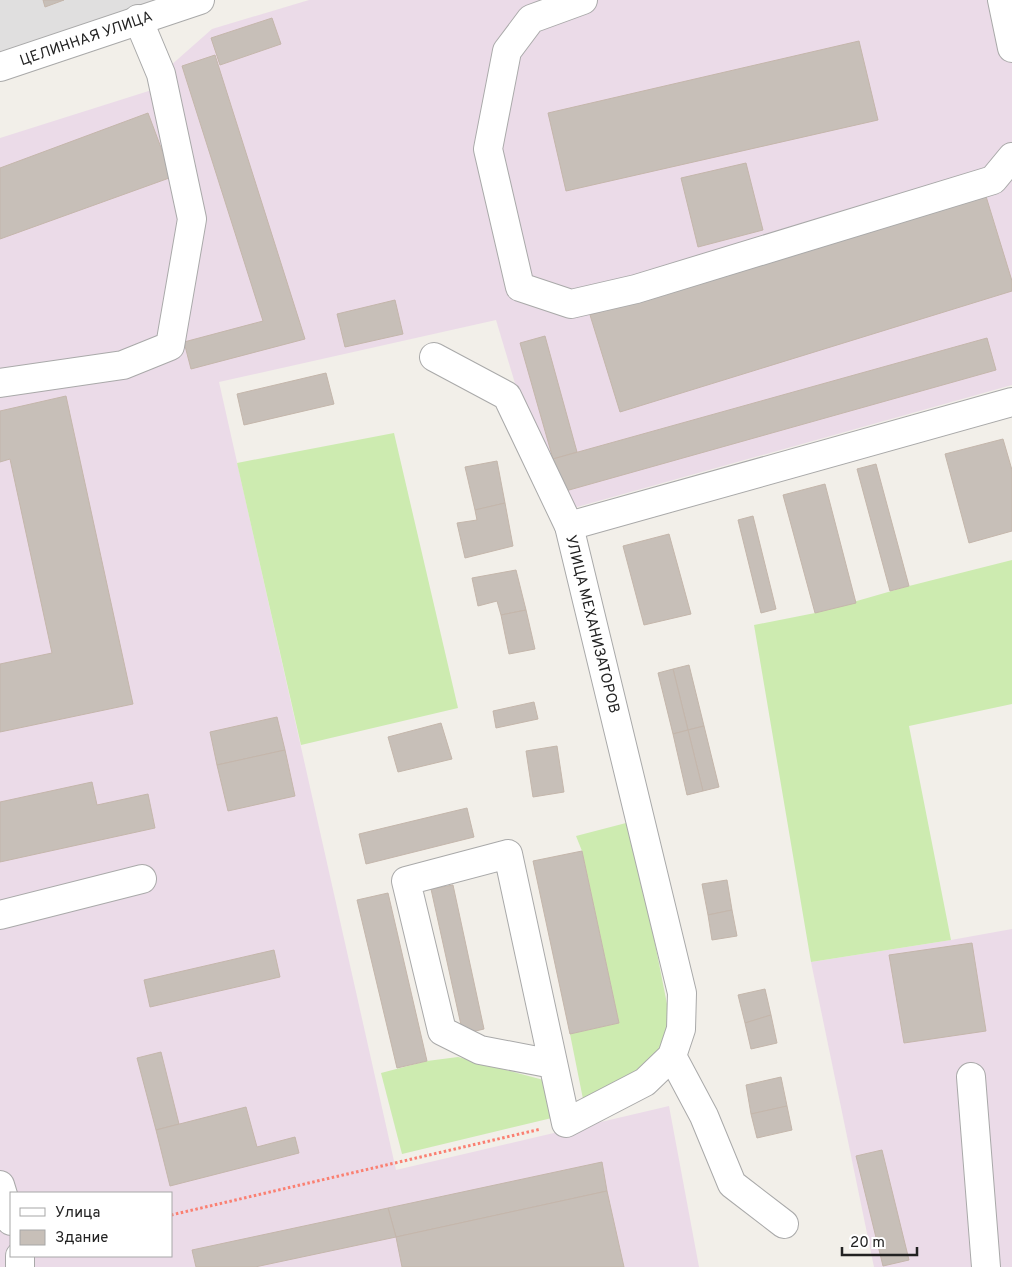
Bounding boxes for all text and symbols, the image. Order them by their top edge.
street label: ЦЕЛИННАЯ УЛИЦА [18,8,155,71]
street label: УЛИЦА МЕХАНИЗАТОРОВ [560,533,623,715]
legend [10,1192,172,1257]
text: Улица [55,1204,100,1223]
scale bar [842,1224,917,1256]
text: Здание [55,1229,108,1248]
text: 20 m [850,1234,885,1253]

